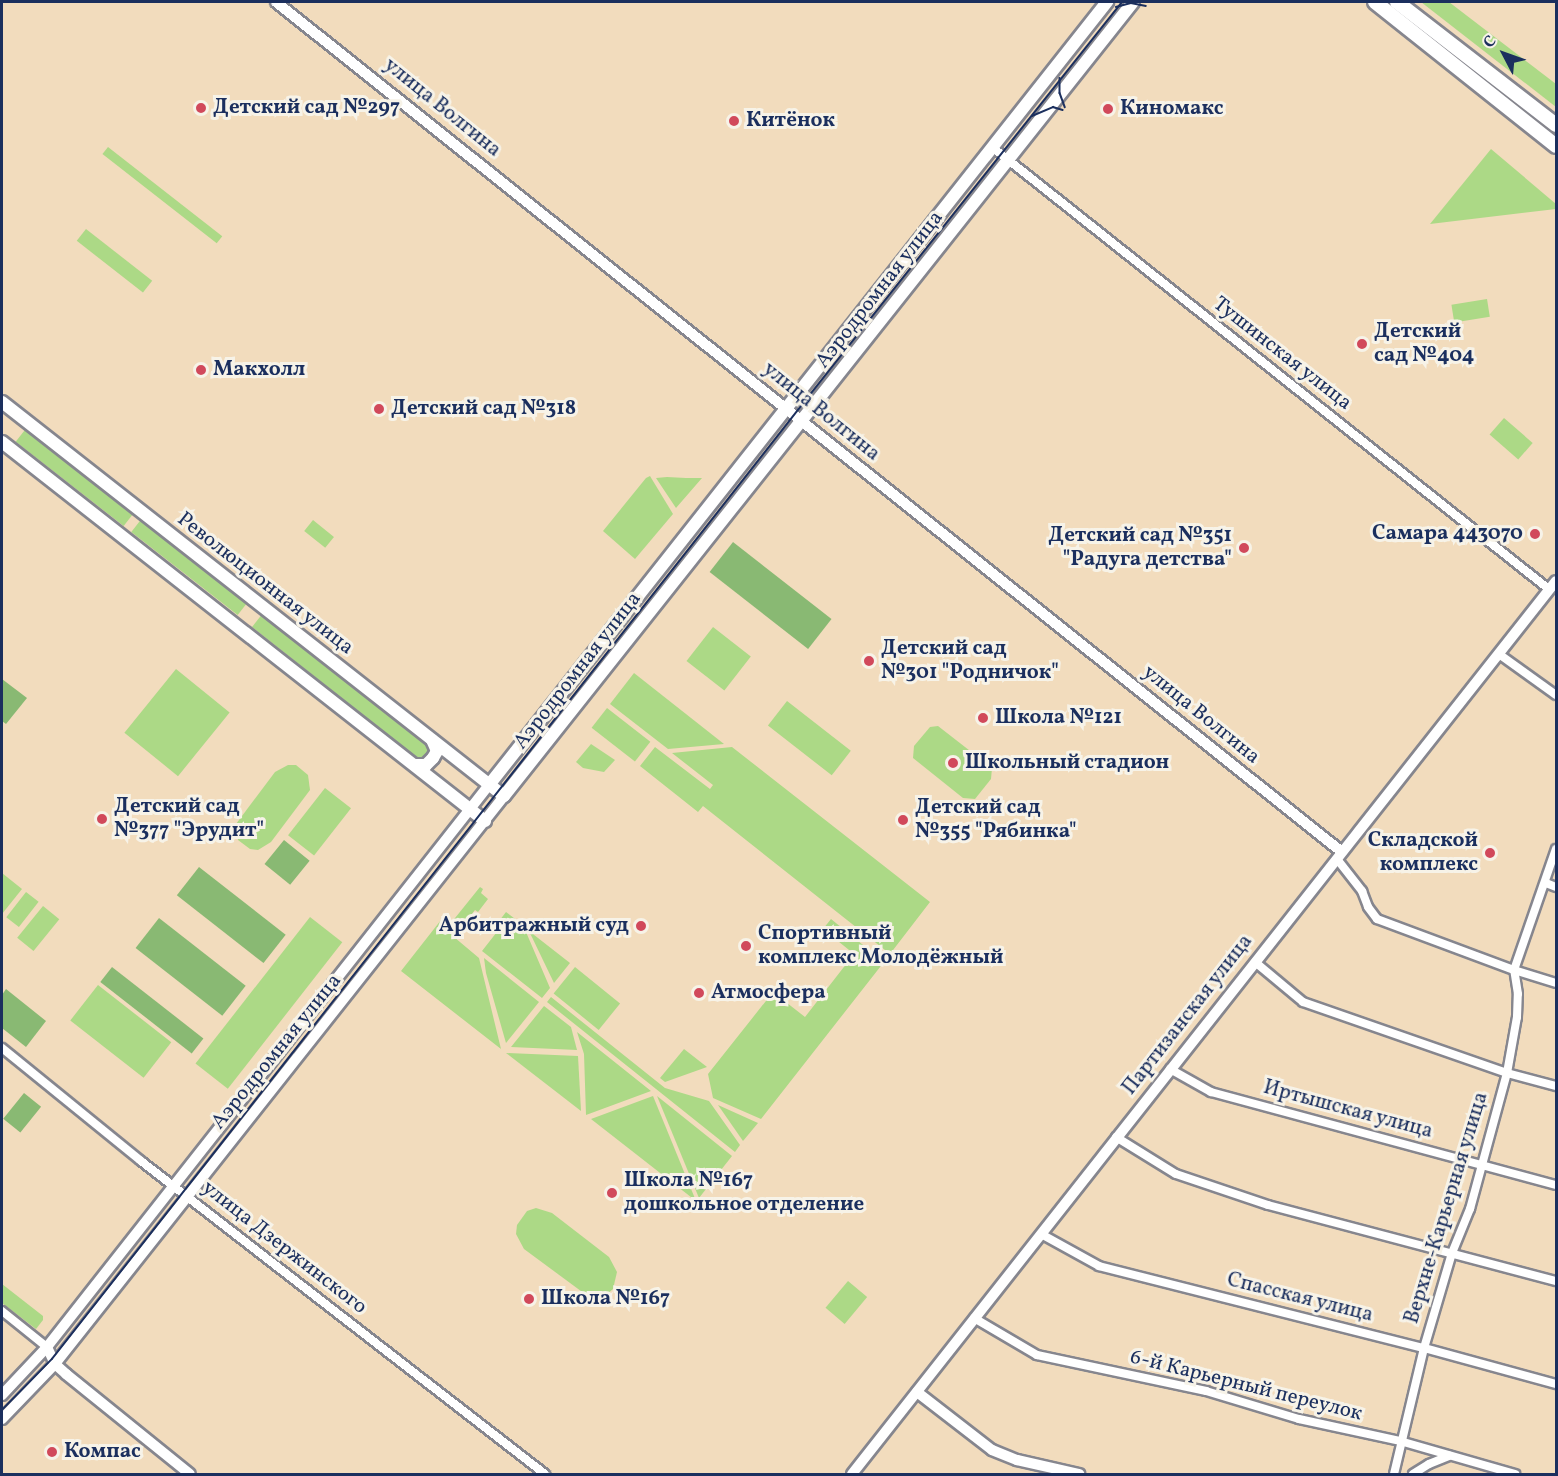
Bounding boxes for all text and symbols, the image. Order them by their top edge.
north arrow [1474,24,1534,84]
text: С [1479,31,1502,53]
street label: улица Волгина [378,53,506,163]
place label: Детский сад №297 [213,95,400,121]
place label: Киномакс [1120,96,1224,122]
marker: Детский сад №297 [194,101,208,115]
marker: Киномакс [1101,102,1115,116]
place label: Китёнок [746,108,835,134]
marker: Китёнок [727,114,741,128]
street label: Аэродромная улица [810,206,950,374]
street label: Тушинская улица [1207,292,1357,416]
place label: Детский сад №404 [1374,319,1475,369]
marker: Детский сад №404 [1355,337,1369,351]
place label: Макхолл [213,357,305,383]
street label: улица Волгина [757,357,885,467]
marker: Макхолл [194,363,208,377]
place label: Детский сад №318 [391,396,576,422]
marker: Детский сад №318 [372,402,386,416]
street label: Революционная улица [172,507,358,661]
place label: Самара 443070 [1372,521,1523,547]
place label: Детский сад №351 "Радуга детства" [1048,523,1232,573]
marker: Самара 443070 [1528,527,1542,541]
marker: Детский сад №351 "Радуга детства" [1237,541,1251,555]
street label: Аэродромная улица [508,587,648,755]
place label: Детский сад №301 "Родничок" [881,636,1059,686]
marker: Детский сад №301 "Родничок" [862,654,876,668]
street label: улица Волгина [1137,660,1265,770]
place label: Школа №121 [995,705,1122,731]
marker: Школа №121 [976,711,990,725]
place label: Школьный стадион [965,750,1169,776]
marker: Школьный стадион [946,756,960,770]
place label: Детский сад №377 "Эрудит" [114,794,264,844]
place label: Детский сад №355 "Рябинка" [915,795,1077,845]
marker: Детский сад №377 "Эрудит" [95,812,109,826]
marker: Детский сад №355 "Рябинка" [896,813,910,827]
place label: Складской комплекс [1368,828,1478,878]
marker: Складской комплекс [1483,846,1497,860]
place label: Арбитражный суд [439,913,629,939]
marker: Арбитражный суд [634,919,648,933]
place label: Спортивный комплекс Молодёжный [758,921,1004,971]
street label: Партизанская улица [1117,929,1259,1101]
marker: Спортивный комплекс Молодёжный [739,939,753,953]
street label: Аэродромная улица [206,969,348,1135]
place label: Атмосфера [711,980,826,1006]
marker: Атмосфера [692,986,706,1000]
street label: Иртышская улица [1260,1075,1436,1145]
street label: Верхне-Карьерная улица [1400,1089,1494,1327]
place label: Школа №167 дошкольное отделение [624,1168,864,1218]
street label: улица Дзержинского [196,1176,372,1320]
marker: Школа №167 дошкольное отделение [605,1186,619,1200]
street label: Спасская улица [1224,1268,1376,1328]
place label: Школа №167 [541,1286,670,1312]
marker: Школа №167 [522,1292,536,1306]
street label: 6-й Карьерный переулок [1127,1345,1365,1427]
place label: Компас [64,1439,141,1465]
marker: Компас [45,1445,59,1459]

